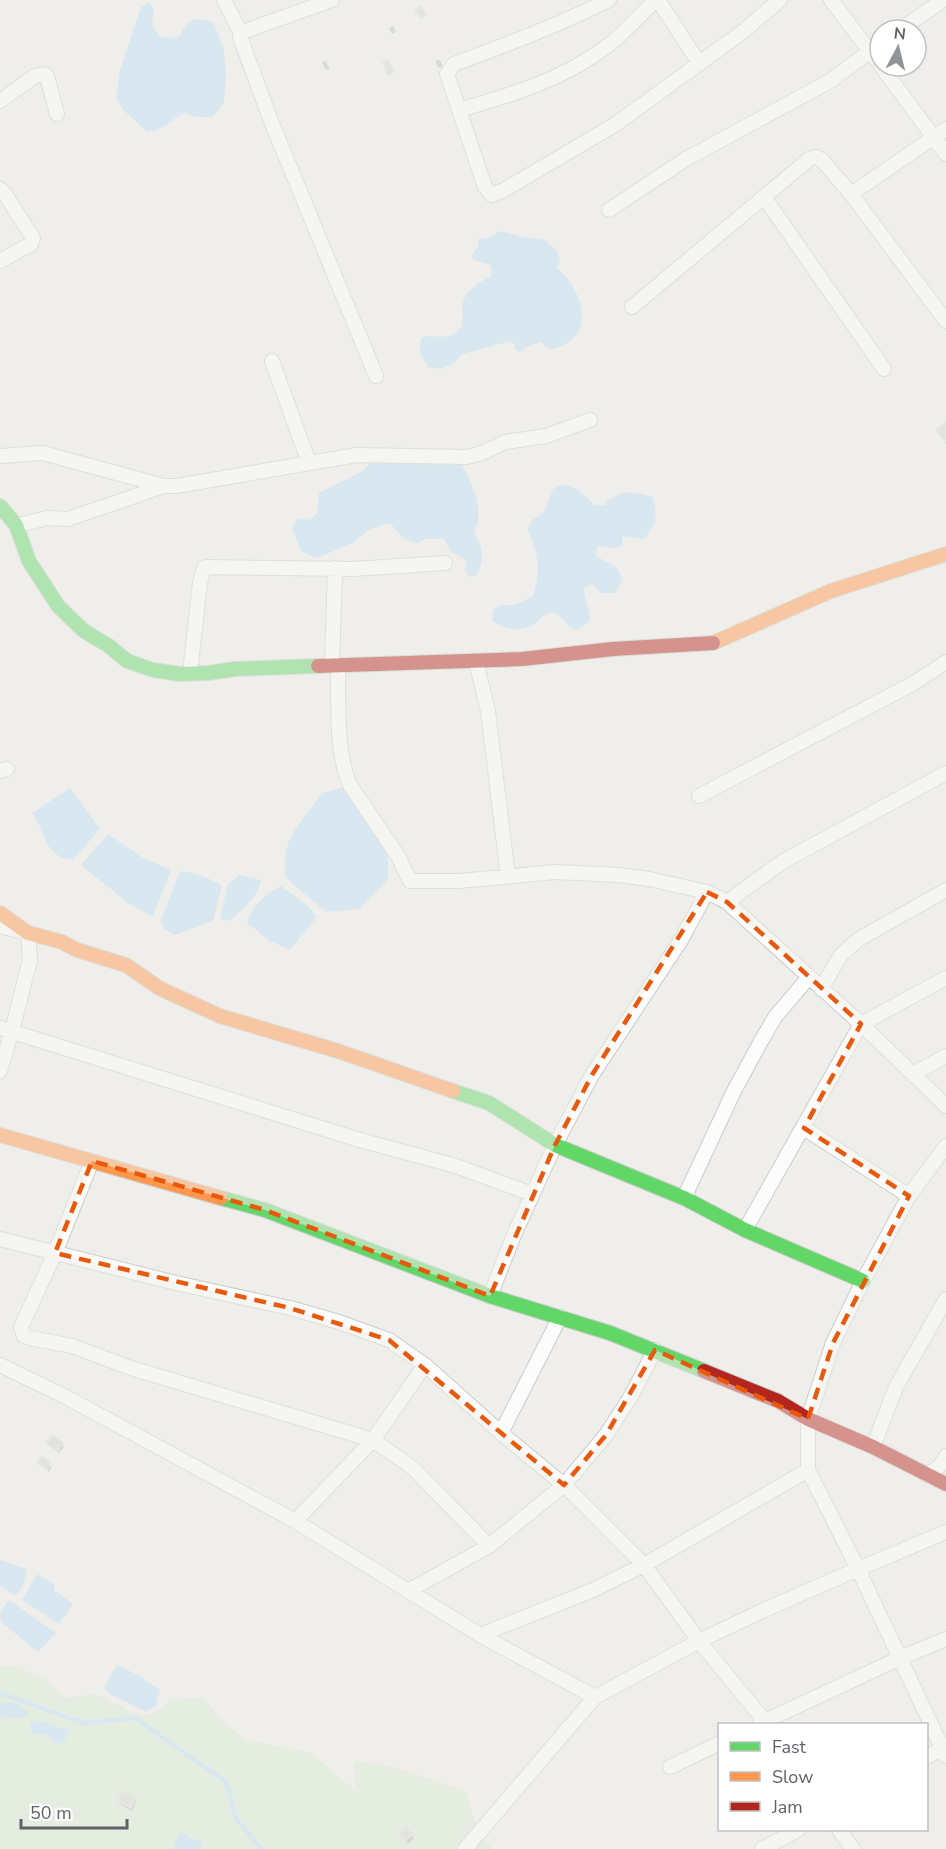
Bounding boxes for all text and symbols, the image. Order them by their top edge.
north arrow [868,18,928,78]
text: N [892,22,907,46]
legend [718,1723,928,1831]
text: Fast [772,1735,807,1759]
text: Slow [772,1765,813,1789]
scale bar [21,1792,128,1830]
text: Jam [771,1795,803,1819]
text: 50 m [30,1801,72,1825]

